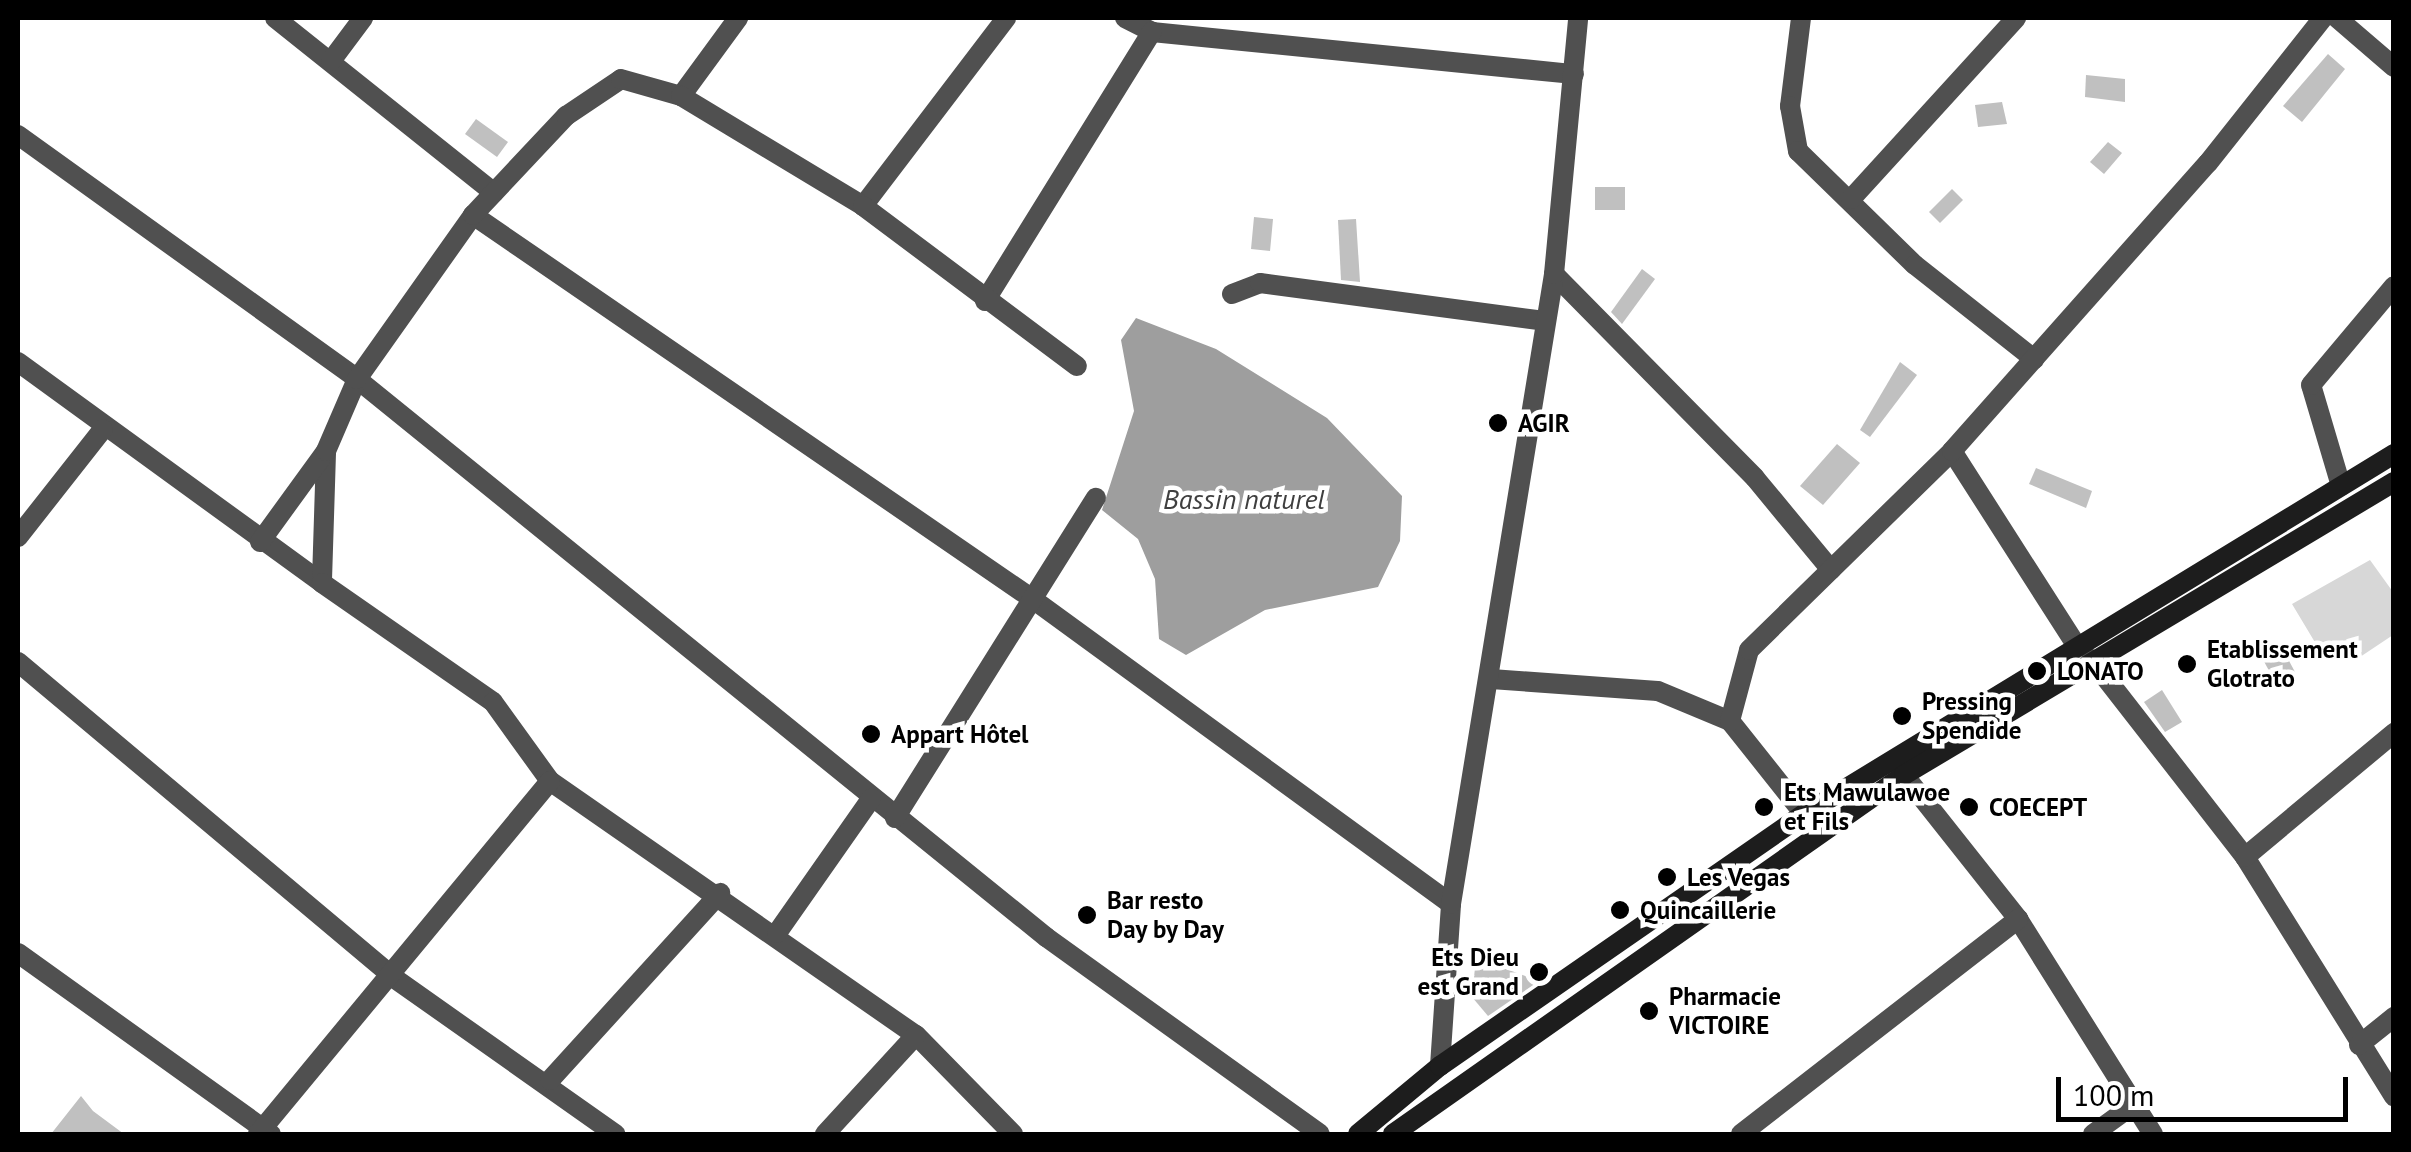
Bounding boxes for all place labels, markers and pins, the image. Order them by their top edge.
place label: AGIR [1518,408,1570,438]
marker: AGIR [1487,412,1509,434]
place label: Etablissement Glotrato [2207,635,2358,694]
marker: Etablissement Glotrato [2176,653,2198,675]
place label: LONATO [2057,656,2144,686]
marker: LONATO [2026,660,2048,682]
place label: Pressing Spendide [1922,687,2021,746]
marker: Pressing Spendide [1891,705,1913,727]
place label: Appart Hôtel [891,719,1028,749]
marker: Appart Hôtel [860,723,882,745]
place label: Ets Mawulawoe et Fils [1784,778,1950,837]
place label: COECEPT [1989,792,2087,822]
marker: Ets Mawulawoe et Fils [1753,796,1775,818]
marker: COECEPT [1958,796,1980,818]
place label: Les Vegas [1687,862,1791,892]
marker: Les Vegas [1656,866,1678,888]
place label: Bar resto Day by Day [1107,886,1226,945]
place label: Quincaillerie [1640,895,1776,925]
marker: Quincaillerie [1609,899,1631,921]
marker: Bar resto Day by Day [1076,904,1098,926]
place label: Ets Dieu est Grand [1417,943,1519,1002]
marker: Ets Dieu est Grand [1528,961,1550,983]
place label: Pharmacie VICTOIRE [1669,982,1781,1041]
marker: Pharmacie VICTOIRE [1638,1000,1660,1022]

